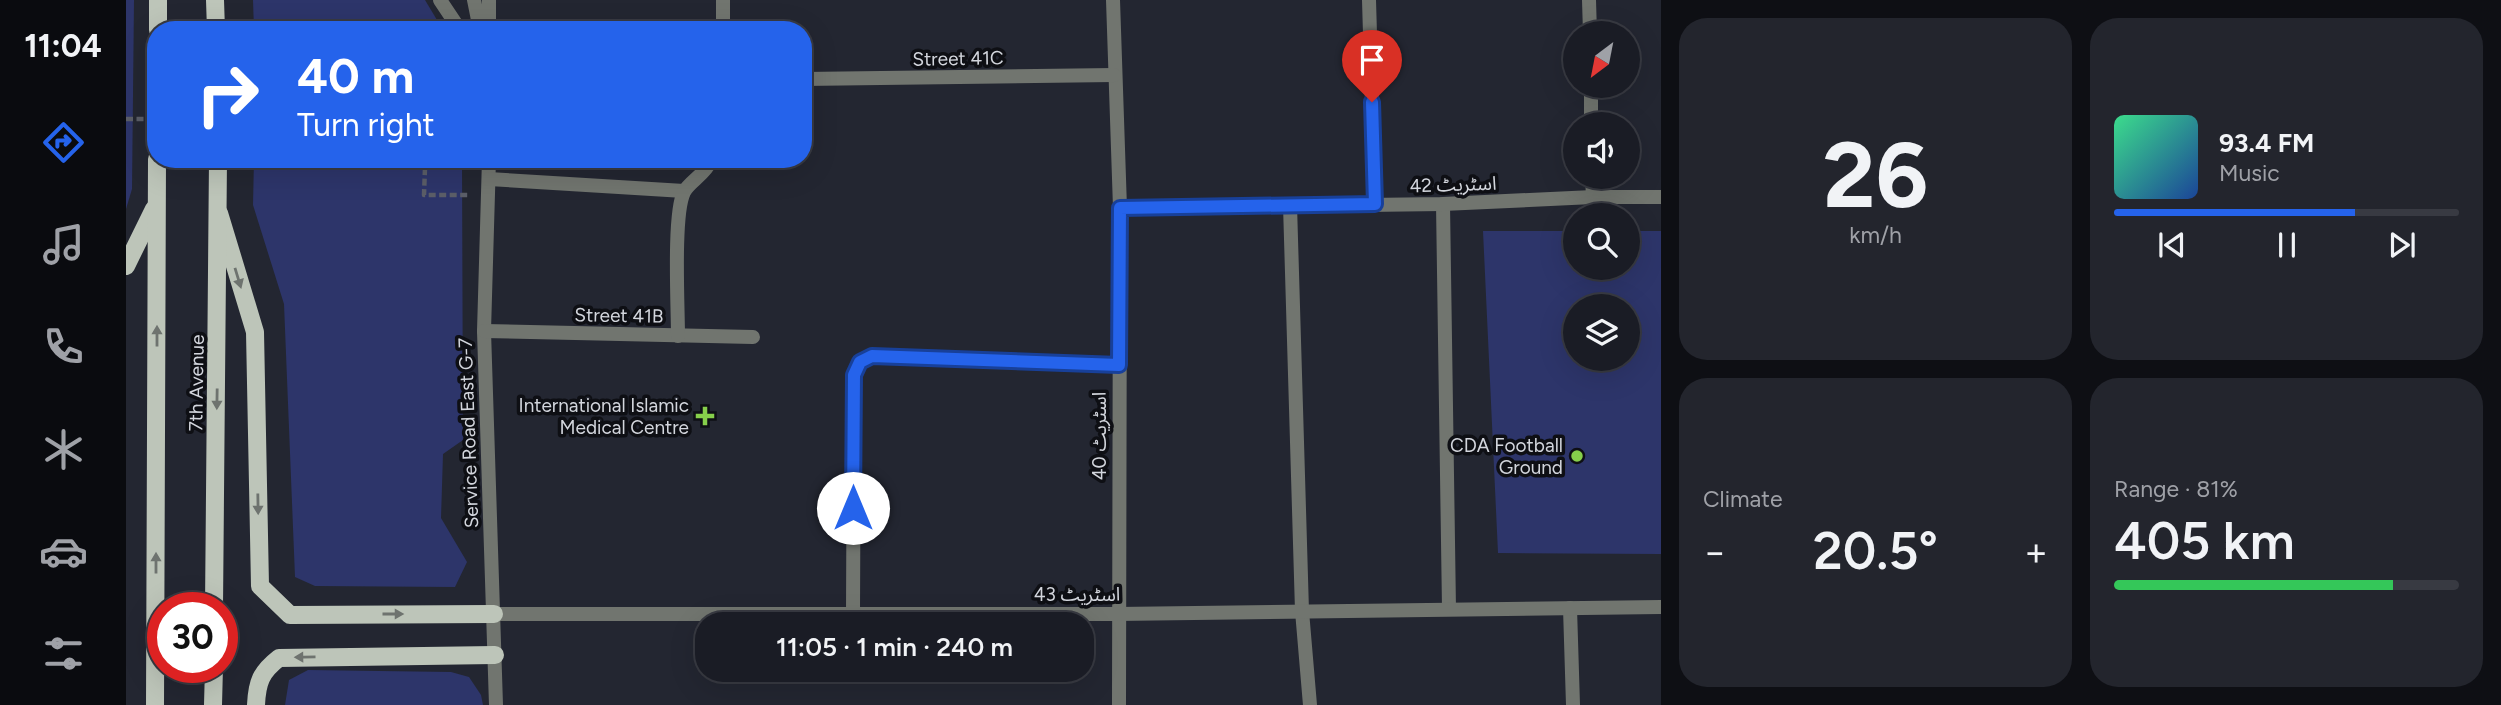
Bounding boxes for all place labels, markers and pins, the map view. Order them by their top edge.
pin [1342,30,1402,102]
place label: International Islamic Medical Centre [519,394,689,439]
marker: International Islamic Medical Centre [695,406,715,426]
place label: CDA Football Ground [1450,434,1563,479]
marker: CDA Football Ground [1569,448,1585,464]

